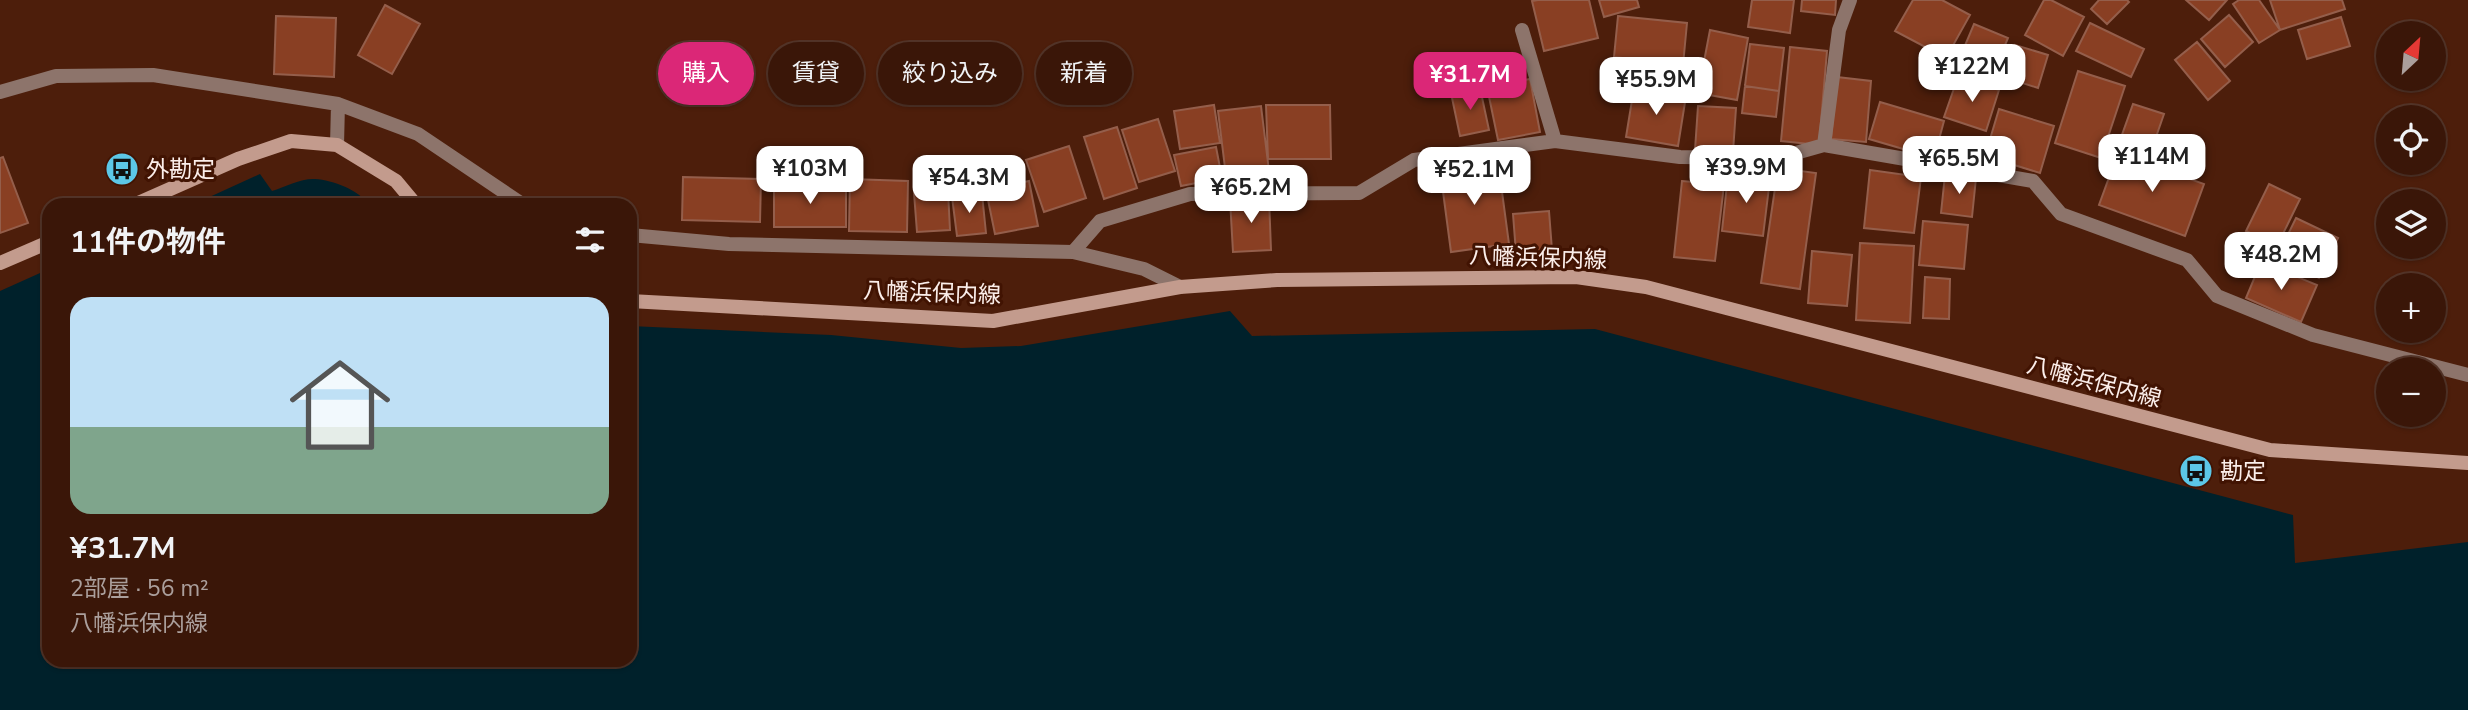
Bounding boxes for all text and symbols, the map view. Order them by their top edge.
north arrow [2376,21,2446,91]
map controls [2376,21,2446,427]
chip: 購入 [658,42,754,105]
chip: 賃貸 [768,42,864,105]
chip: 絞り込み [878,42,1022,105]
chip: 新着 [1036,42,1132,105]
pin: ¥122M [1923,44,2021,104]
text: ¥122M [1934,51,2010,82]
pin: ¥31.7M [1413,52,1527,112]
pin: ¥55.9M [1599,58,1713,117]
text: ¥31.7M [1430,59,1510,90]
text: ¥55.9M [1616,64,1696,95]
button: locate [2376,105,2446,175]
pin: ¥114M [2103,134,2201,194]
pin: ¥65.5M [1902,136,2016,196]
text: ¥114M [2114,141,2190,172]
text: ¥65.5M [1919,143,1999,174]
pin: ¥103M [761,146,859,206]
pin: ¥39.9M [1689,146,1803,205]
pin: ¥52.1M [1417,148,1531,207]
bus stop icon: 外勘定 [103,150,141,188]
text: ¥39.9M [1706,152,1786,183]
text: ¥103M [772,153,848,184]
place label: 外勘定 [146,154,215,185]
text: ¥52.1M [1434,154,1514,185]
pin: ¥54.3M [912,156,1026,215]
text: ¥54.3M [929,162,1009,193]
pin: ¥65.2M [1194,166,1308,225]
text: ¥65.2M [1211,172,1291,203]
button: layers [2376,189,2446,259]
icon: filters [571,221,609,259]
text: 11件の物件 [70,222,226,263]
pin: ¥48.2M [2224,232,2338,292]
text: ¥48.2M [2241,239,2321,270]
street label: 八幡浜保内線 [1469,240,1607,276]
button: + [2376,273,2446,343]
street label: 八幡浜保内線 [863,275,1001,311]
icon: home [277,342,403,468]
street label: 八幡浜保内線 [2023,349,2165,415]
button: − [2376,357,2446,427]
bus stop icon: 勘定 [2177,452,2215,490]
place label: 勘定 [2220,456,2266,487]
text: ¥31.7M [70,528,175,569]
text: 2部屋 · 56 m² [70,573,209,604]
text: 八幡浜保内線 [70,608,208,639]

